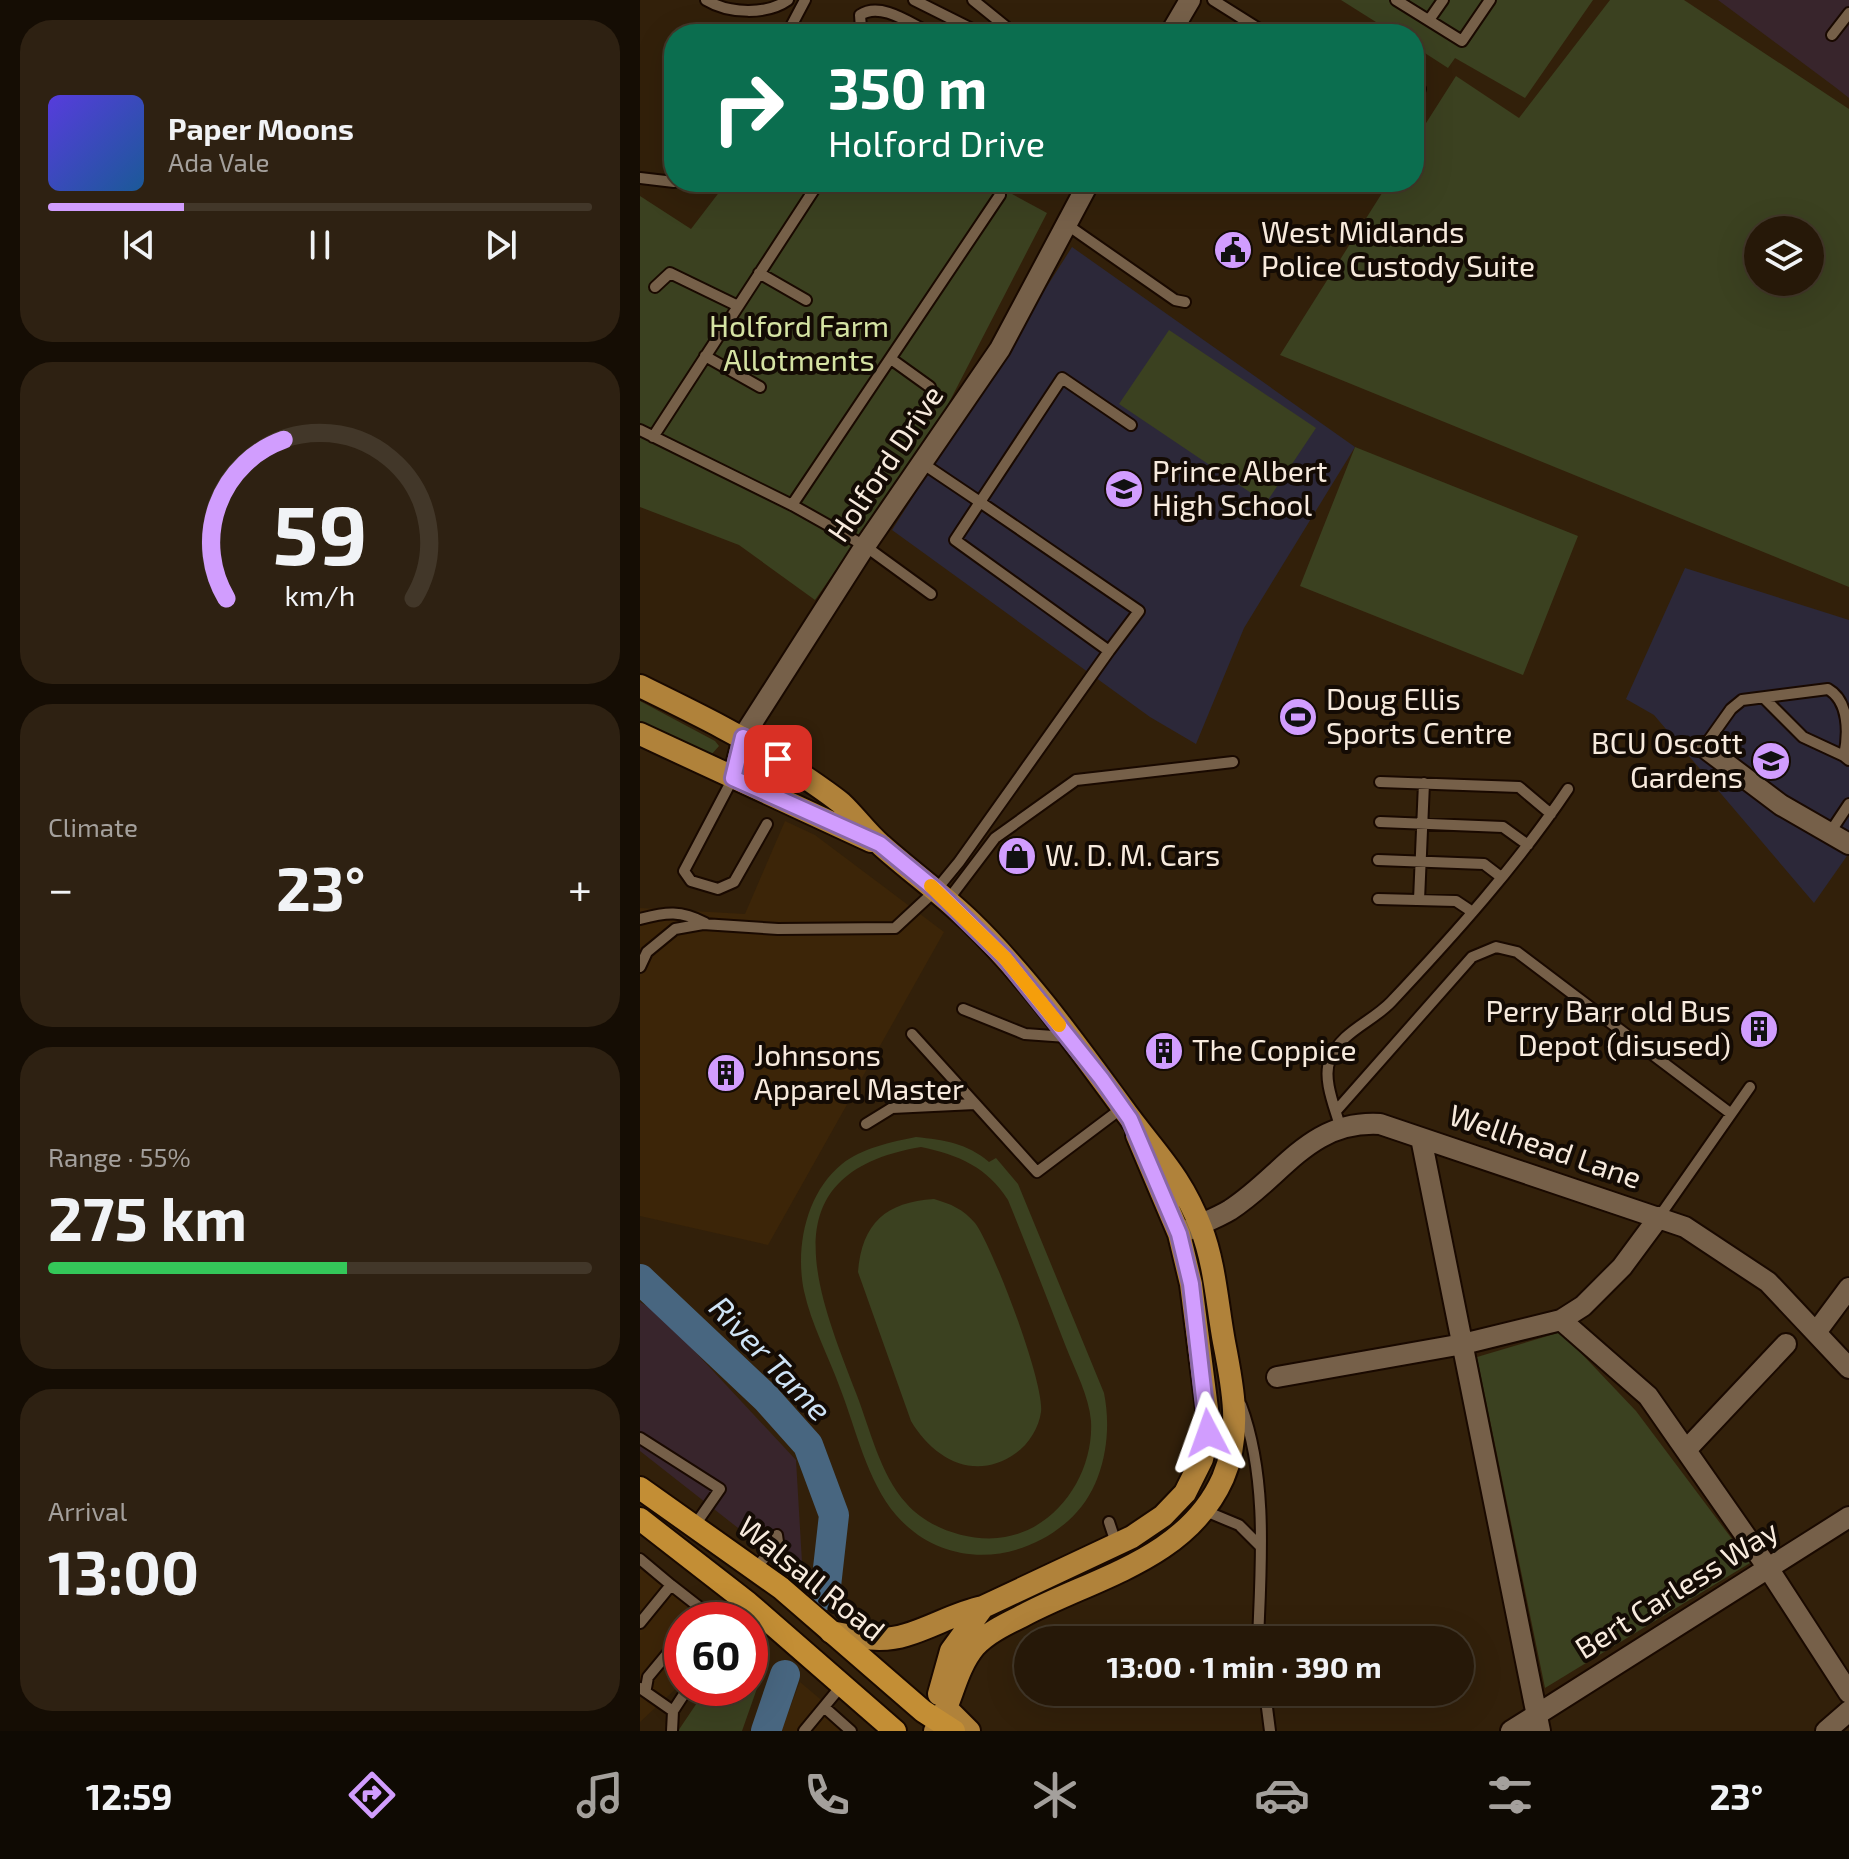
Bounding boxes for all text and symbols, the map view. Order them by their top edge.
text: 350 m [828,53,987,120]
icon: right [696,56,800,160]
text: Paper Moons [168,110,354,146]
text: Holford Drive [828,121,1045,164]
text: Ada Vale [168,146,270,177]
place label: West Midlands Police Custody Suite [1261,213,1535,283]
map controls [1744,216,1824,296]
button: layers [1744,216,1824,296]
icon: previous [117,223,161,267]
icon: pause [298,223,342,267]
icon: next [479,223,523,267]
public building icon: West Midlands Police Custody Suite [1212,229,1254,271]
park label: Holford Farm Allotments [709,307,889,377]
street label: Holford Drive [819,378,950,548]
place label: Prince Albert High School [1152,452,1327,522]
school or university icon: Prince Albert High School [1103,468,1145,510]
text: 59 [272,482,368,582]
text: km/h [285,577,355,612]
place label: Doug Ellis Sports Centre [1326,680,1512,750]
sports icon: Doug Ellis Sports Centre [1277,696,1319,738]
place label: BCU Oscott Gardens [1591,724,1743,794]
pin [744,725,812,793]
icon: arrive [756,737,800,781]
school or university icon: BCU Oscott Gardens [1750,740,1792,782]
text: Climate [48,811,138,842]
shop icon: W. D. M. Cars [996,835,1038,877]
place label: W. D. M. Cars [1045,836,1220,872]
text: 23° [276,851,366,923]
text: − [48,861,74,914]
text: + [568,861,592,914]
place label: Perry Barr old Bus Depot (disused) [1485,992,1731,1062]
building icon: Perry Barr old Bus Depot (disused) [1738,1008,1780,1050]
building icon: The Coppice [1143,1030,1185,1072]
place label: The Coppice [1192,1031,1357,1067]
place label: Johnsons Apparel Master [754,1036,964,1106]
building icon: Johnsons Apparel Master [705,1052,747,1094]
street label: Wellhead Lane [1445,1095,1647,1195]
text: Range · 55% [48,1141,191,1172]
text: 275 km [48,1181,247,1253]
water label: River Tame [703,1287,840,1428]
position arrow [1166,1391,1250,1475]
text: Arrival [48,1495,127,1526]
street label: Walsall Road [732,1507,893,1647]
street label: Bert Carless Way [1568,1511,1784,1665]
text: 13:00 [48,1535,199,1607]
speed limit sign: 60 [664,1602,768,1706]
text: 13:00 · 1 min · 390 m [1106,1648,1382,1684]
icon: directions [344,1767,400,1823]
icon: music [572,1767,628,1823]
icon: phone [799,1767,855,1823]
icon: climate [1027,1767,1083,1823]
icon: car [1254,1767,1310,1823]
icon: filters [1482,1767,1538,1823]
text: 12:59 [86,1774,173,1817]
text: 23° [1709,1774,1763,1817]

